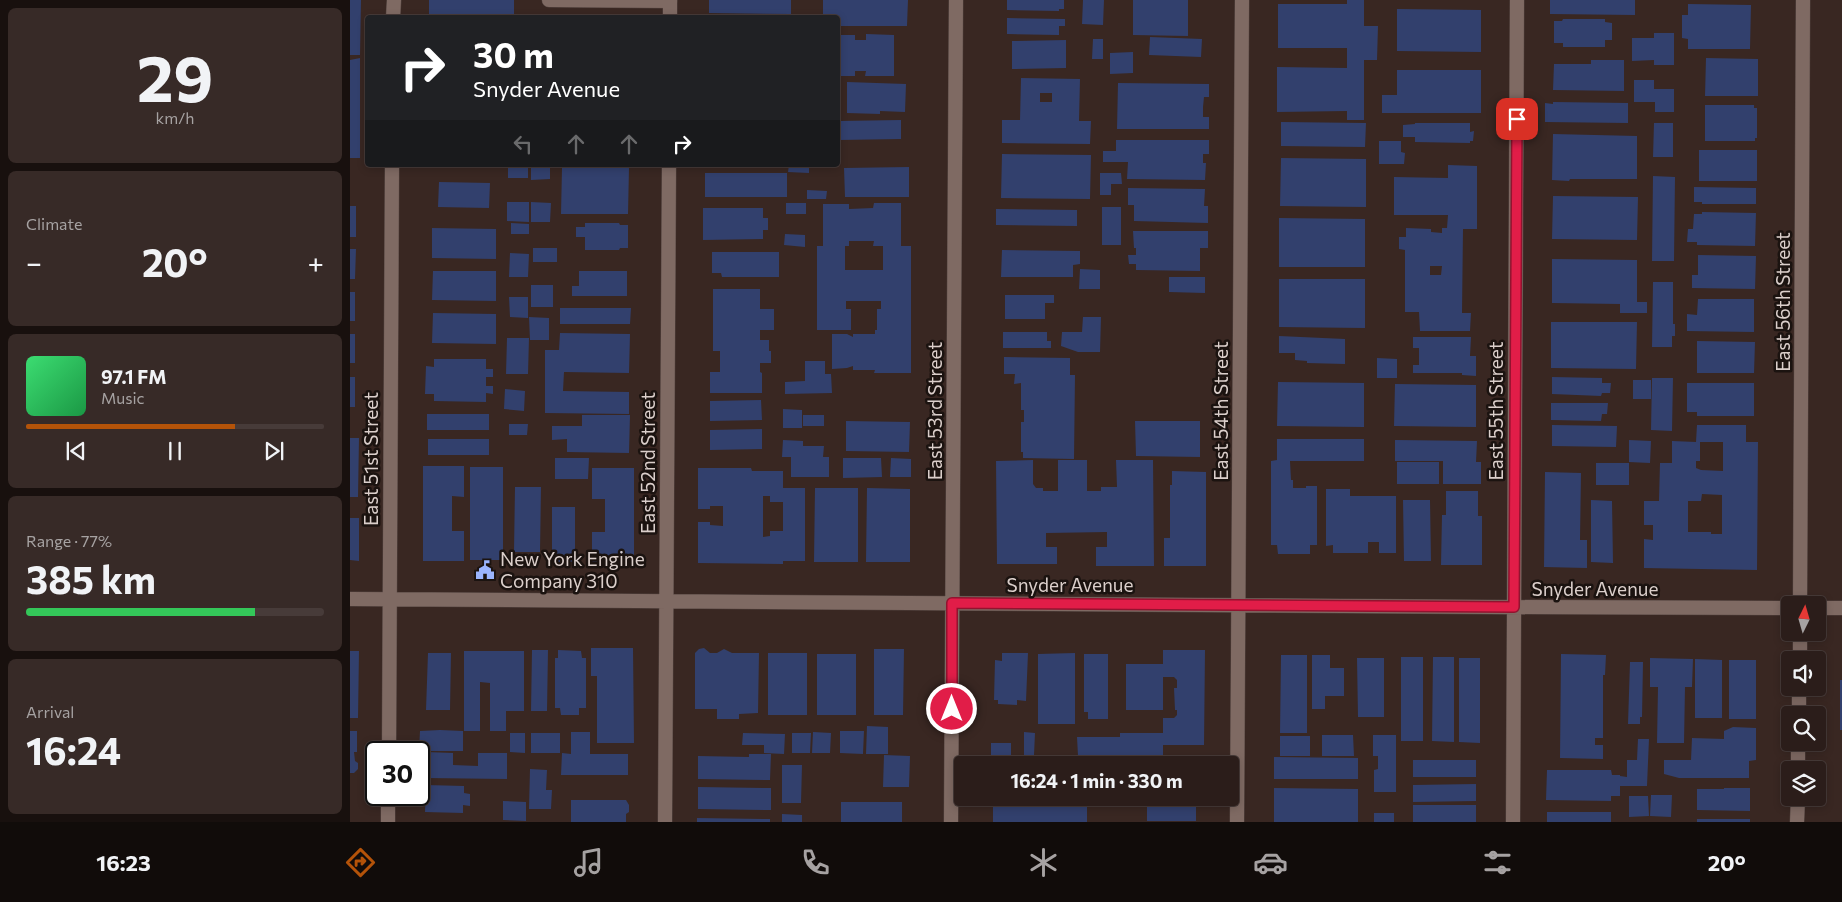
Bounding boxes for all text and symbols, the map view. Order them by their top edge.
text: 30 m [473,32,554,75]
icon: right [390,35,455,100]
text: 29 [137,36,213,115]
text: Snyder Avenue [473,75,620,102]
pin [1496,98,1538,140]
icon: arrive [1503,105,1531,133]
text: km/h [156,108,194,127]
icon: left [509,130,537,158]
icon: ahead [562,130,590,158]
icon: ahead [615,130,643,158]
icon: right [668,130,696,158]
text: Climate [26,214,82,233]
street label: East 56th Street [1771,232,1794,372]
text: 20° [142,238,208,285]
text: − [26,245,42,279]
text: + [308,245,324,279]
street label: East 54th Street [1209,341,1232,481]
street label: East 55th Street [1484,341,1507,481]
street label: East 53rd Street [923,342,946,480]
text: 97.1 FM [101,365,167,388]
text: Music [101,388,145,407]
street label: East 51st Street [359,392,382,526]
street label: East 52nd Street [636,392,659,534]
icon: previous [62,437,90,465]
icon: pause [161,437,189,465]
icon: next [260,437,288,465]
text: Range · 77% [26,531,112,550]
place label: New York Engine Company 310 [500,547,645,592]
text: 385 km [26,555,156,602]
public building icon: New York Engine Company 310 [474,559,496,581]
street label: Snyder Avenue [1007,573,1133,596]
street label: Snyder Avenue [1532,577,1658,600]
north arrow [1781,596,1826,641]
map controls [1781,596,1826,806]
button: sound [1781,651,1826,696]
position arrow [925,682,977,734]
text: Arrival [26,702,74,721]
button: search [1781,706,1826,751]
text: 16:24 [26,726,121,773]
speed limit sign: 30 [365,741,430,806]
button: layers [1781,761,1826,806]
text: 16:24 · 1 min · 330 m [1010,769,1183,792]
icon: directions [343,845,378,880]
icon: music [571,845,606,880]
icon: phone [798,845,833,880]
icon: climate [1026,845,1061,880]
icon: car [1253,845,1288,880]
icon: filters [1480,845,1515,880]
text: 16:23 [96,849,151,876]
text: 20° [1708,849,1746,876]

